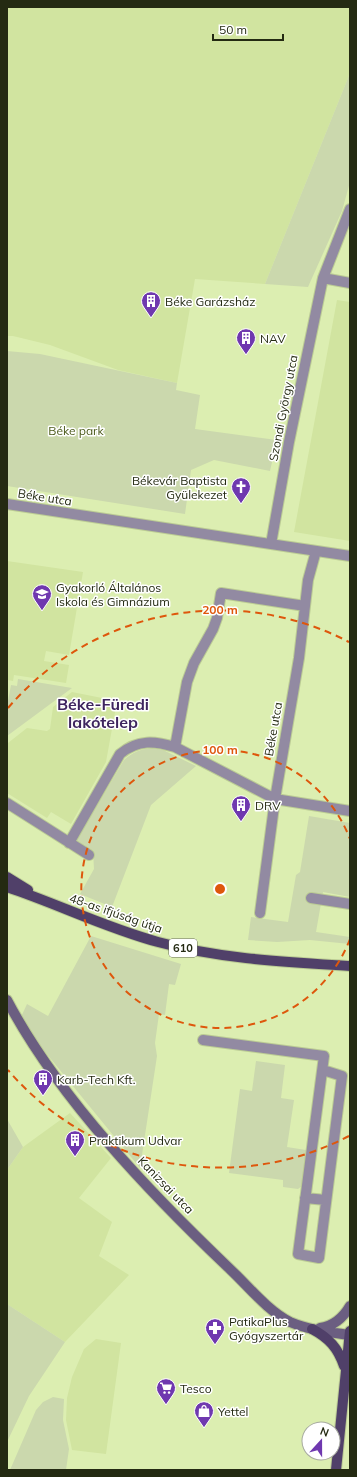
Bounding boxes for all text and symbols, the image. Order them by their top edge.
scale bar [213,16,283,42]
text: 50 m [219,22,247,37]
building icon: Béke Garázsház [140,290,162,318]
place label: Béke Garázsház [165,294,256,309]
building icon: NAV [235,327,257,355]
place label: NAV [260,331,286,346]
street label: Szondi György utca [265,354,301,462]
park label: Béke park [48,423,104,438]
place label: Békevár Baptista Gyülekezet [132,473,227,502]
church icon: Békevár Baptista Gyülekezet [230,476,252,504]
street label: Béke utca [17,485,73,509]
place label: Gyakorló Általános Iskola és Gimnázium [56,580,170,609]
school or university icon: Gyakorló Általános Iskola és Gimnázium [31,583,53,611]
text: 200 m [202,602,238,617]
district label: Béke-Füredi lakótelep [57,694,149,732]
street label: Béke utca [261,701,285,757]
text: 100 m [202,742,238,757]
building icon: DRV [230,794,252,822]
place label: DRV [255,798,281,813]
centre of rings [213,882,227,896]
street label: 48-as ifjúság útja [68,890,164,936]
road number: 610 [169,939,197,957]
building icon: Karb-Tech Kft. [32,1068,54,1096]
place label: Karb-Tech Kft. [57,1072,135,1087]
building icon: Praktikum Udvar [64,1129,86,1157]
place label: Praktikum Udvar [89,1133,182,1148]
street label: Kanizsai utca [135,1153,197,1217]
place label: PatikaPlus Gyógyszertár [229,1314,304,1343]
pharmacy icon: PatikaPlus Gyógyszertár [204,1317,226,1345]
supermarket icon: Tesco [155,1377,177,1405]
place label: Tesco [180,1381,212,1396]
shop icon: Yettel [193,1400,215,1428]
place label: Yettel [217,1404,248,1419]
north arrow [301,1421,341,1461]
text: N [318,1424,331,1440]

